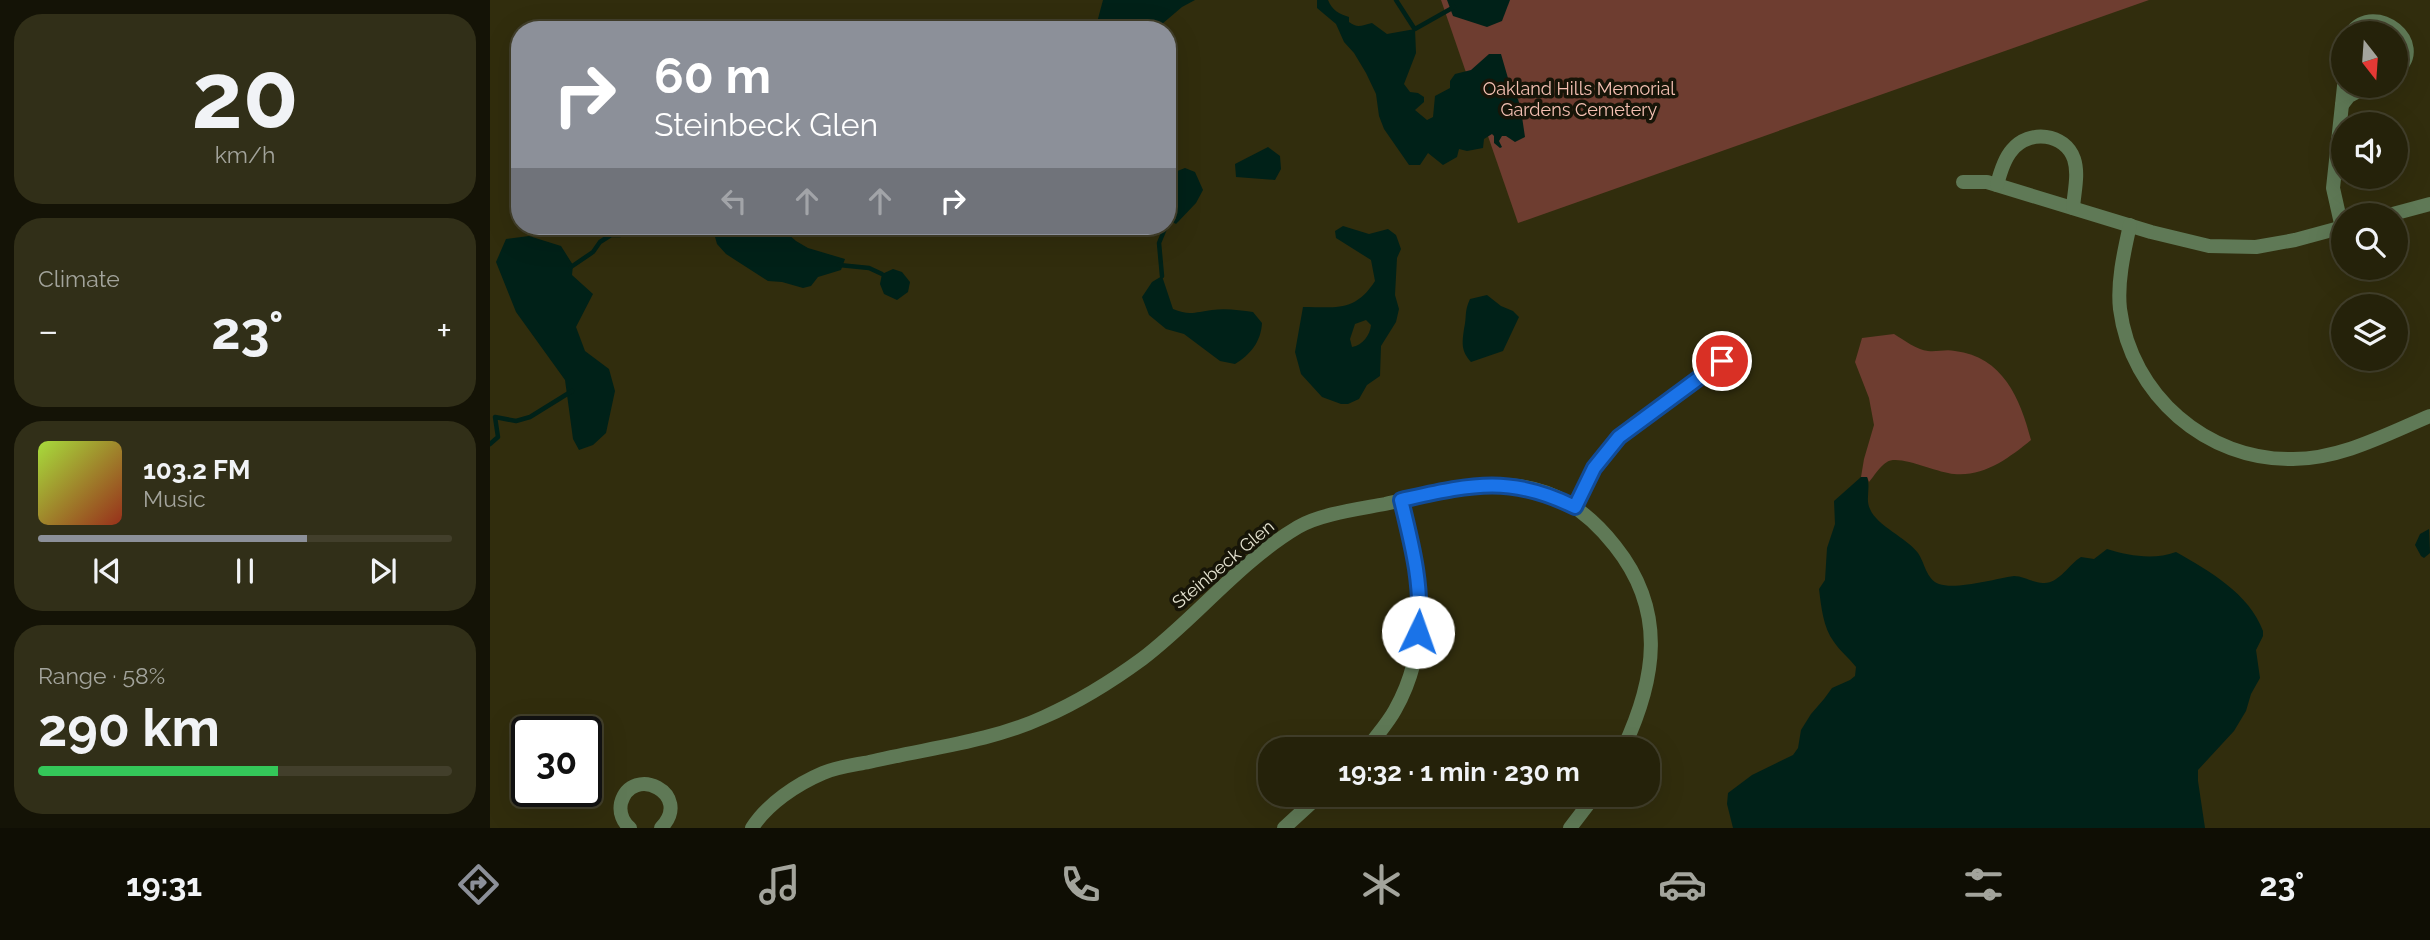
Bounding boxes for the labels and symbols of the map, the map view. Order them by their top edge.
north arrow [2331,21,2408,98]
park label: Oakland Hills Memorial Gardens Cemetery [1483,78,1675,120]
pin [1692,331,1752,391]
street label: Steinbeck Glen [1168,515,1278,613]
position arrow [1381,595,1455,669]
speed limit sign: 30 [511,716,602,807]

